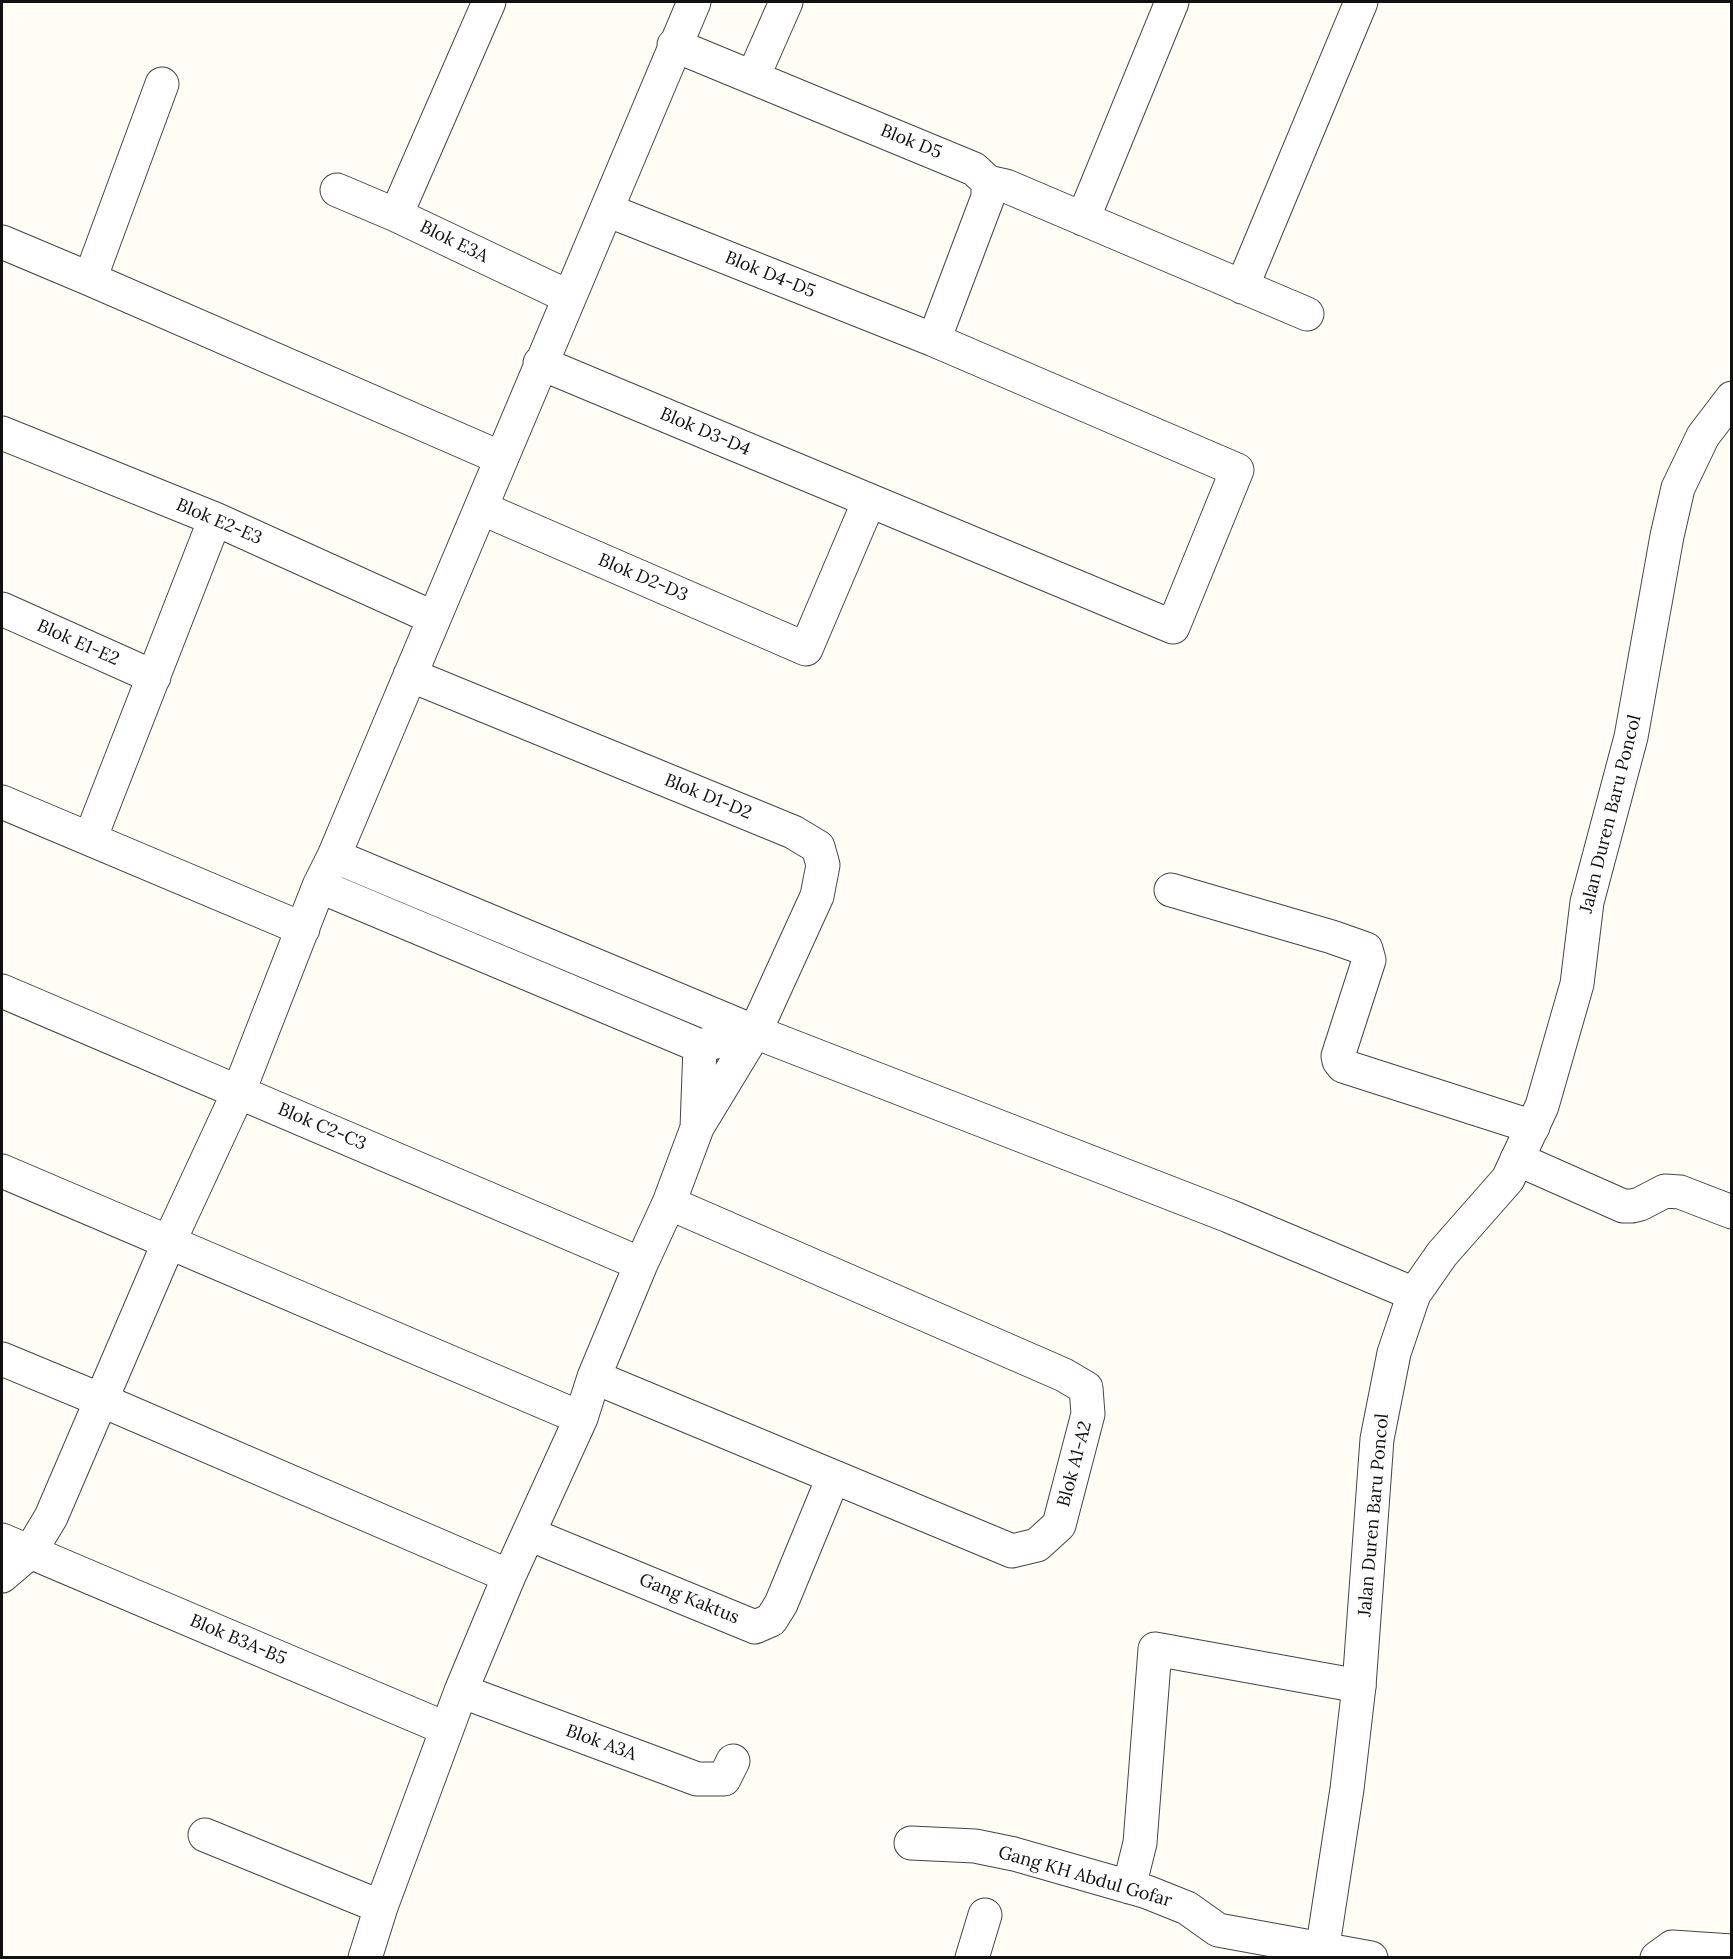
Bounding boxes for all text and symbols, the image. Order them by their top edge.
street label: Blok D5 [877,120,945,164]
street label: Blok E3A [416,216,492,268]
street label: Blok D4-D5 [722,247,818,303]
street label: Blok D3-D4 [657,403,753,461]
street label: Blok E2-E3 [173,494,265,550]
street label: Blok D2-D3 [595,549,691,607]
street label: Blok E1-E2 [34,615,122,671]
street label: Jalan Duren Baru Poncol [1576,713,1646,915]
street label: Blok D1-D2 [661,770,755,824]
street label: Blok C2-C3 [274,1099,370,1155]
street label: Jalan Duren Baru Poncol [1354,1413,1394,1617]
street label: Blok A1-A2 [1053,1419,1097,1509]
street label: Gang Kaktus [636,1569,742,1629]
street label: Blok B3A-B5 [187,1610,289,1670]
street label: Blok A3A [563,1720,639,1766]
street label: Gang KH Abdul Gofar [996,1842,1174,1912]

